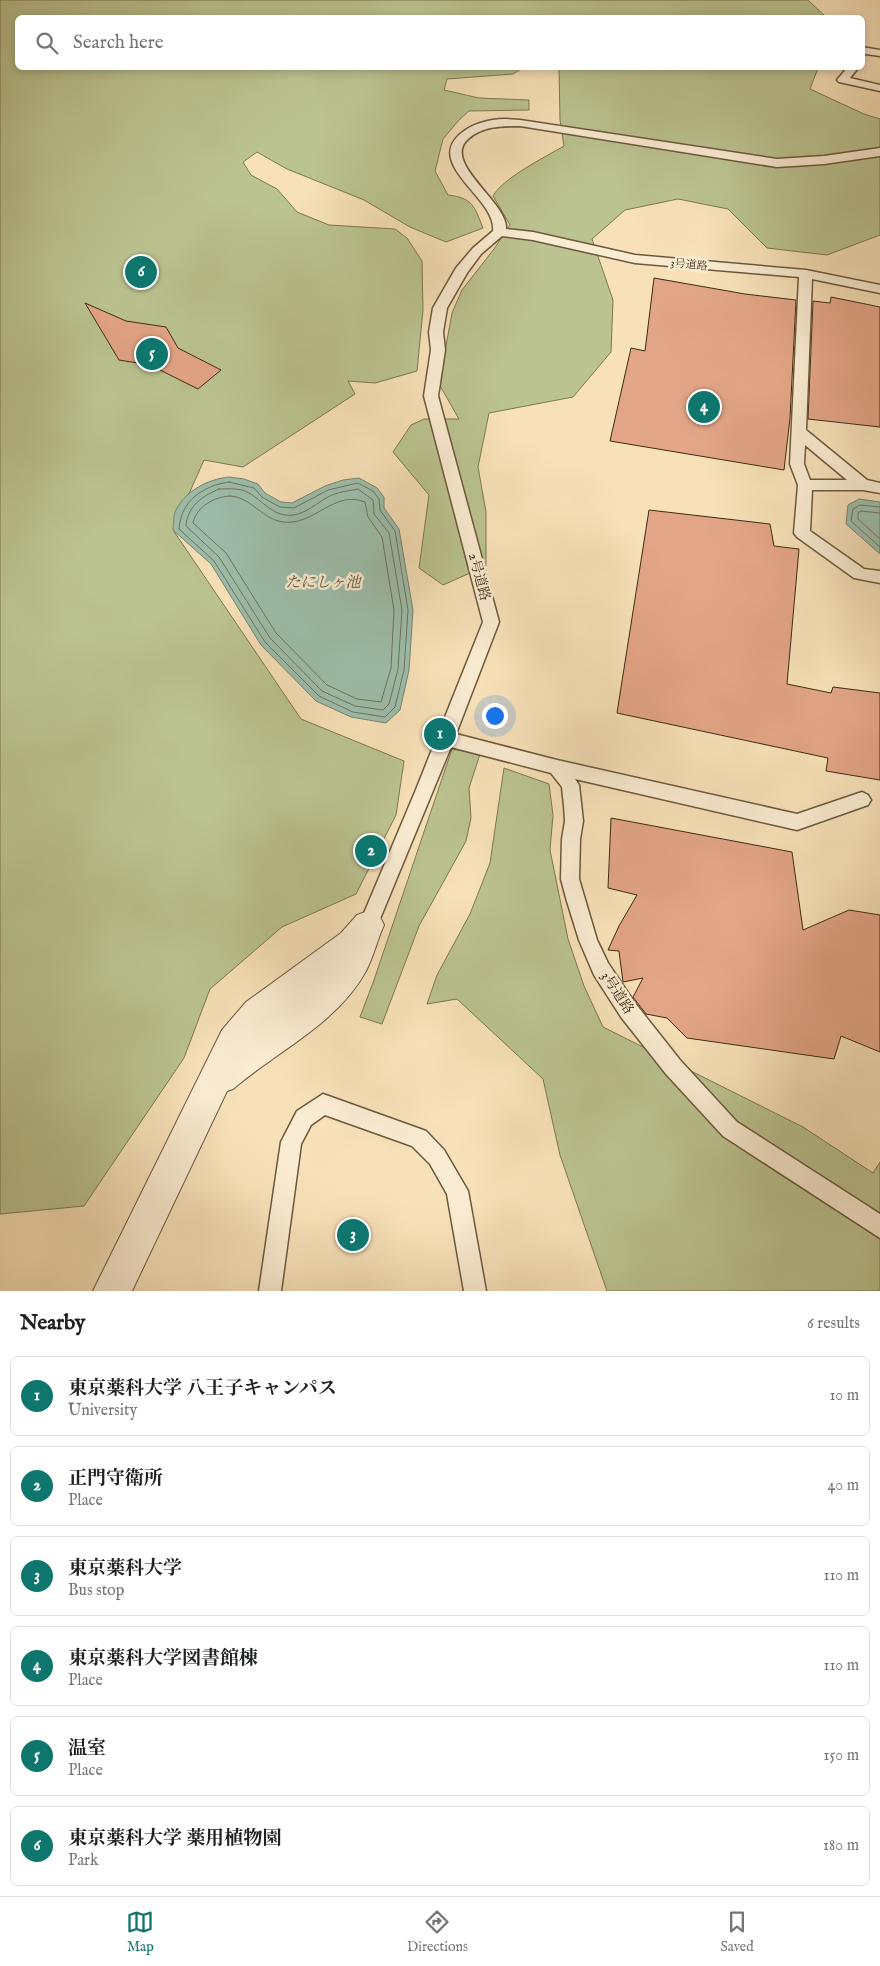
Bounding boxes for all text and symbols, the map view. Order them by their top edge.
search box [15,15,865,70]
icon: search [33,29,61,57]
text: Search here [73,31,164,55]
pin: 6 [125,253,157,291]
street label: 3号道路 [670,256,708,274]
pin: 5 [136,335,168,373]
pin: 4 [688,388,720,426]
street label: 2号道路 [464,551,494,603]
water label: たにしヶ池 [285,573,362,592]
your location [482,703,508,729]
pin: 1 [424,715,456,753]
pin: 2 [355,832,387,870]
street label: 3号道路 [597,968,637,1018]
pin: 3 [337,1216,369,1254]
text: Nearby [20,1310,85,1337]
text: 6 results [807,1314,860,1334]
text: 東京薬科大学 八王子キャンパス [68,1377,337,1401]
text: 1 [34,1386,40,1406]
text: 10 m [829,1386,859,1406]
text: University [68,1401,137,1421]
text: 正門守衛所 [68,1467,163,1491]
text: 2 [33,1476,41,1496]
text: 40 m [827,1476,859,1496]
text: Place [68,1491,103,1511]
text: 東京薬科大学 [68,1557,182,1581]
text: 3 [34,1566,40,1586]
text: 110 m [823,1566,859,1586]
text: Bus stop [68,1581,124,1601]
text: 東京薬科大学図書館棟 [68,1647,258,1671]
text: 4 [33,1656,41,1676]
text: 110 m [823,1656,859,1676]
text: Place [68,1671,103,1691]
text: 温室 [68,1737,106,1761]
text: 5 [34,1746,40,1766]
text: 150 m [824,1746,859,1766]
text: Place [68,1761,103,1781]
text: 東京薬科大学 薬用植物園 [68,1827,281,1851]
text: 6 [34,1836,40,1856]
text: 180 m [823,1836,859,1856]
text: Park [68,1851,98,1871]
tab: Map [126,1908,154,1956]
tab: Directions [407,1908,468,1956]
tab: Saved [721,1908,754,1956]

